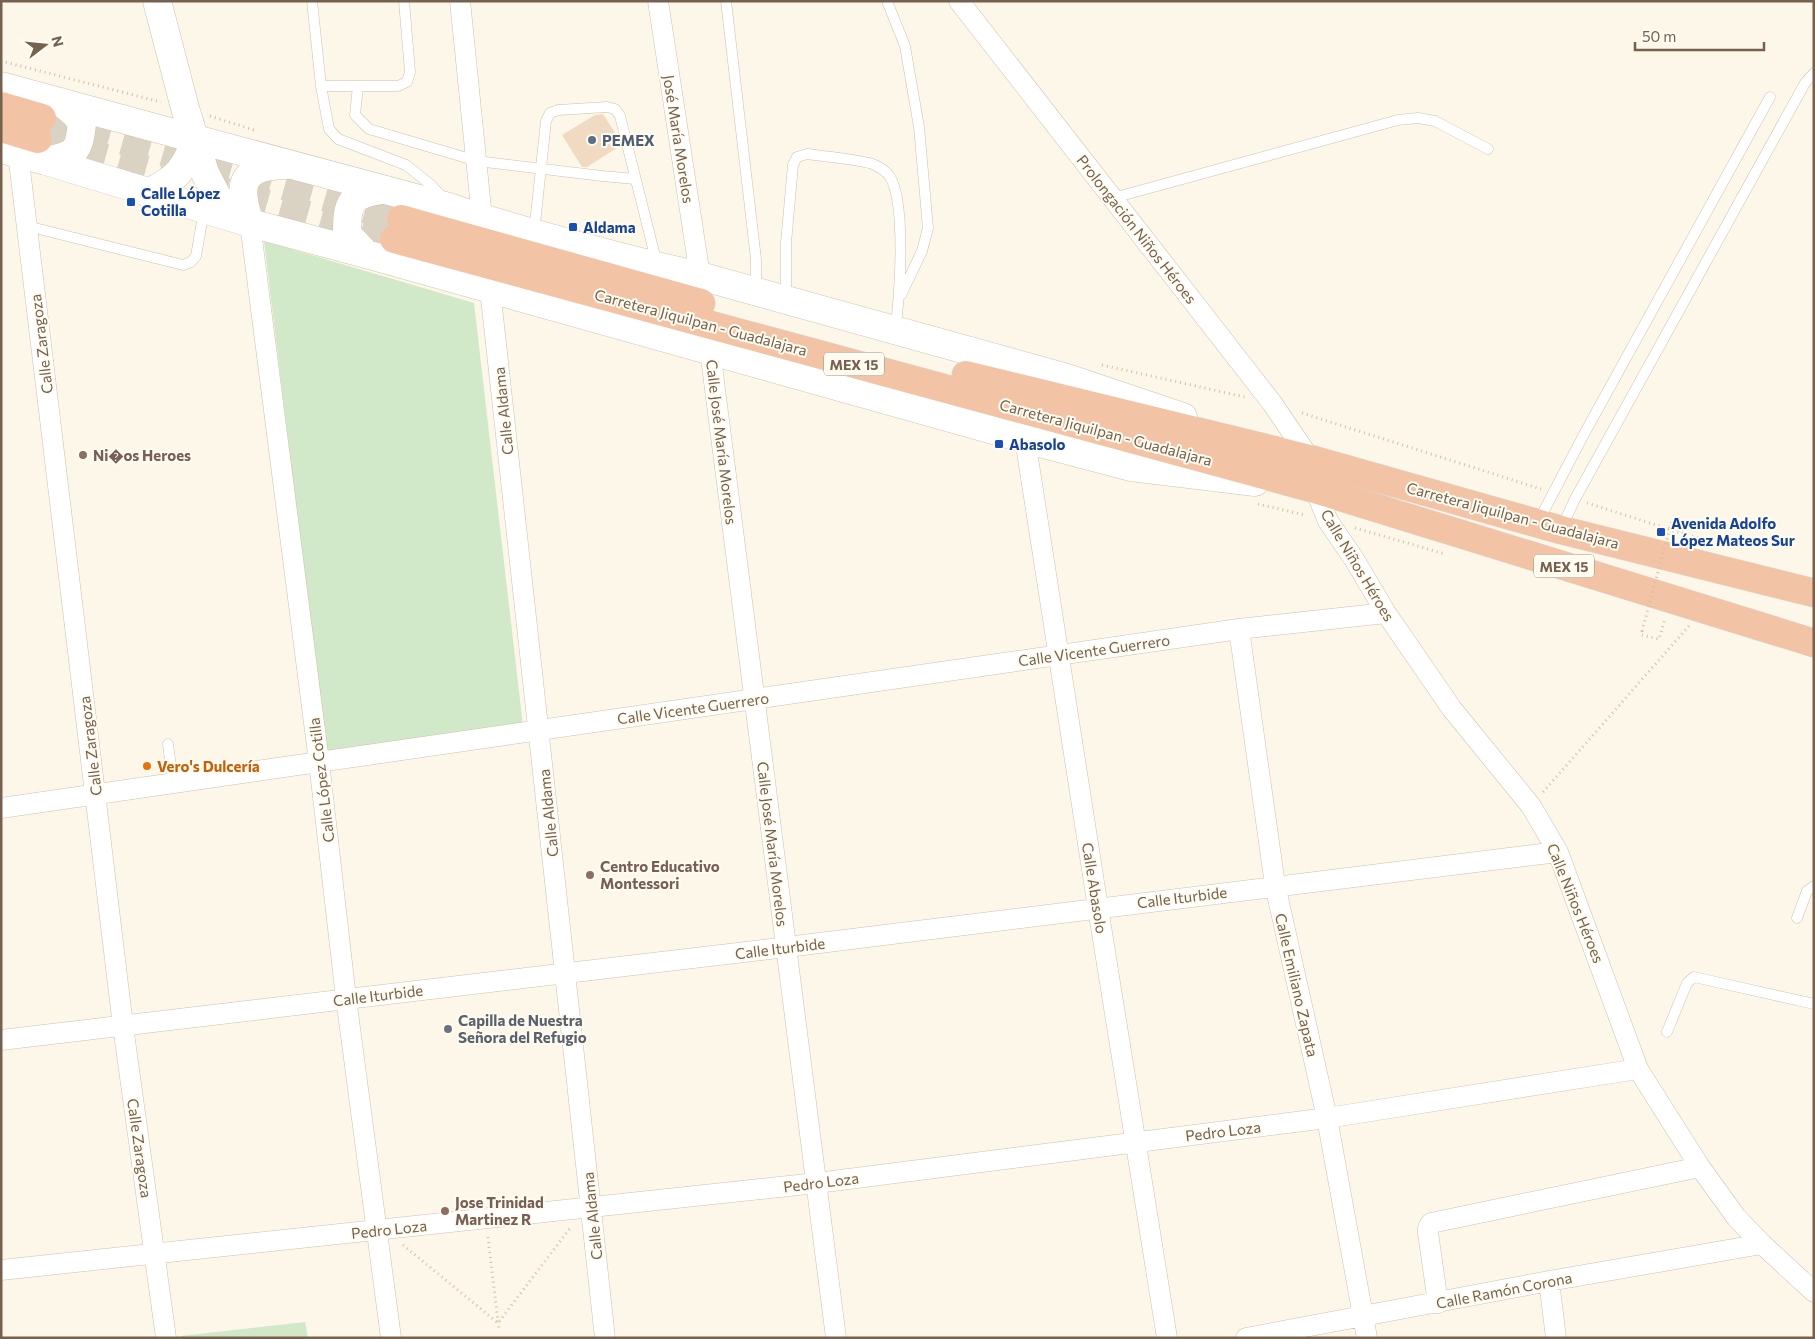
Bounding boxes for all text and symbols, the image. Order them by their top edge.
north arrow [20,20,70,70]
scale bar [1635,20,1764,52]
text: 50 m [1642,27,1676,45]
text: N [48,34,68,49]
street label: José María Morelos [660,73,698,205]
place label: PEMEX [602,131,655,149]
marker: PEMEX [586,134,598,146]
street label: Prolongación Niños Héroes [1073,151,1201,307]
place label: Calle López Cotilla [141,184,221,219]
marker: Calle López Cotilla [125,196,137,208]
place label: Aldama [583,218,636,236]
marker: Aldama [567,221,579,233]
street label: Carretera Jiquilpan - Guadalajara [593,285,809,359]
street label: Calle Zaragoza [26,293,56,395]
road number: MEX 15 [824,352,884,376]
street label: Calle José María Morelos [703,358,741,526]
street label: Calle Aldama [489,366,517,456]
street label: Carretera Jiquilpan - Guadalajara [998,395,1214,469]
place label: Abasolo [1009,435,1066,453]
marker: Abasolo [993,438,1005,450]
place label: Ni�os Heroes [93,446,191,464]
marker: Ni�os Heroes [77,449,89,461]
street label: Carretera Jiquilpan - Guadalajara [1405,478,1621,552]
street label: Calle Niños Héroes [1317,506,1399,624]
place label: Avenida Adolfo López Mateos Sur [1671,514,1795,549]
marker: Avenida Adolfo López Mateos Sur [1655,526,1667,538]
road number: MEX 15 [1534,554,1594,578]
street label: Calle Vicente Guerrero [1017,630,1171,670]
street label: Calle Vicente Guerrero [616,688,770,728]
street label: Calle Zaragoza [75,695,105,797]
street label: Calle López Cotilla [304,716,338,844]
place label: Vero's Dulcería [157,757,260,775]
marker: Vero's Dulcería [141,760,153,772]
street label: Calle José María Morelos [754,760,792,928]
street label: Calle Aldama [534,768,562,858]
street label: Calle Abasolo [1079,841,1111,935]
street label: Calle Niños Héroes [1544,841,1608,966]
place label: Centro Educativo Montessori [600,857,720,892]
marker: Centro Educativo Montessori [584,869,596,881]
street label: Calle Iturbide [1136,883,1228,911]
street label: Calle Emiliano Zapata [1272,911,1322,1059]
street label: Calle Iturbide [734,934,826,962]
street label: Calle Iturbide [332,981,424,1009]
place label: Capilla de Nuestra Señora del Refugio [458,1011,587,1046]
marker: Capilla de Nuestra Señora del Refugio [442,1023,454,1035]
street label: Calle Zaragoza [124,1097,156,1199]
street label: Pedro Loza [1184,1117,1262,1145]
street label: Pedro Loza [782,1168,860,1196]
street label: Calle Aldama [578,1171,606,1261]
place label: Jose Trinidad Martinez R [455,1193,544,1228]
marker: Jose Trinidad Martinez R [439,1205,451,1217]
street label: Pedro Loza [350,1216,428,1242]
street label: Calle Ramón Corona [1434,1268,1574,1312]

